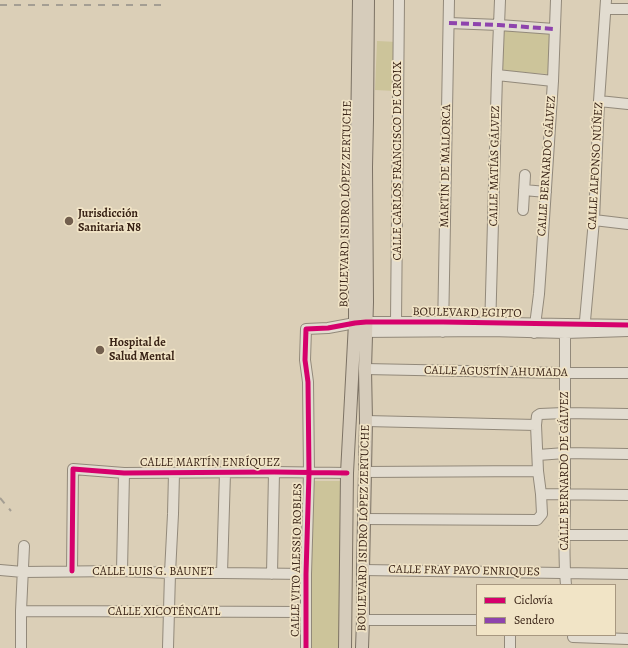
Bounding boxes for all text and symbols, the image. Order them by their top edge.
street label: CALLE CARLOS FRANCISCO DE CROIX [391,61,405,261]
street label: CALLE BERNARDO GÁLVEZ [535,95,559,237]
street label: BOULEVARD ISIDRO LÓPEZ ZERTUCHE [337,100,355,308]
street label: CALLE ALFONSO NÚÑEZ [585,102,607,230]
street label: MARTÍN DE MALLORCA [438,104,454,228]
street label: CALLE MATÍAS GÁLVEZ [487,105,503,227]
place label: Jurisdicción Sanitaria N8 [78,207,141,235]
marker: Jurisdicción Sanitaria N8 [63,215,75,227]
street label: BOULEVARD EGIPTO [412,305,522,321]
place label: Hospital de Salud Mental [109,336,174,364]
marker: Hospital de Salud Mental [94,344,106,356]
street label: CALLE AGUSTÍN AHUMADA [424,364,568,380]
street label: CALLE BERNARDO DE GÁLVEZ [558,392,572,550]
street label: BOULEVARD ISIDRO LÓPEZ ZERTUCHE [355,424,373,632]
street label: CALLE MARTÍN ENRÍQUEZ [140,456,280,470]
street label: CALLE VITO ALESSIO ROBLES [288,483,306,637]
street label: CALLE FRAY PAYO ENRIQUES [388,562,540,580]
street label: CALLE LUIS G. BAUNET [92,565,214,579]
legend [476,584,616,636]
text: Ciclovía [514,592,553,608]
street label: CALLE XICOTÉNCATL [108,605,220,619]
text: Sendero [514,612,554,628]

